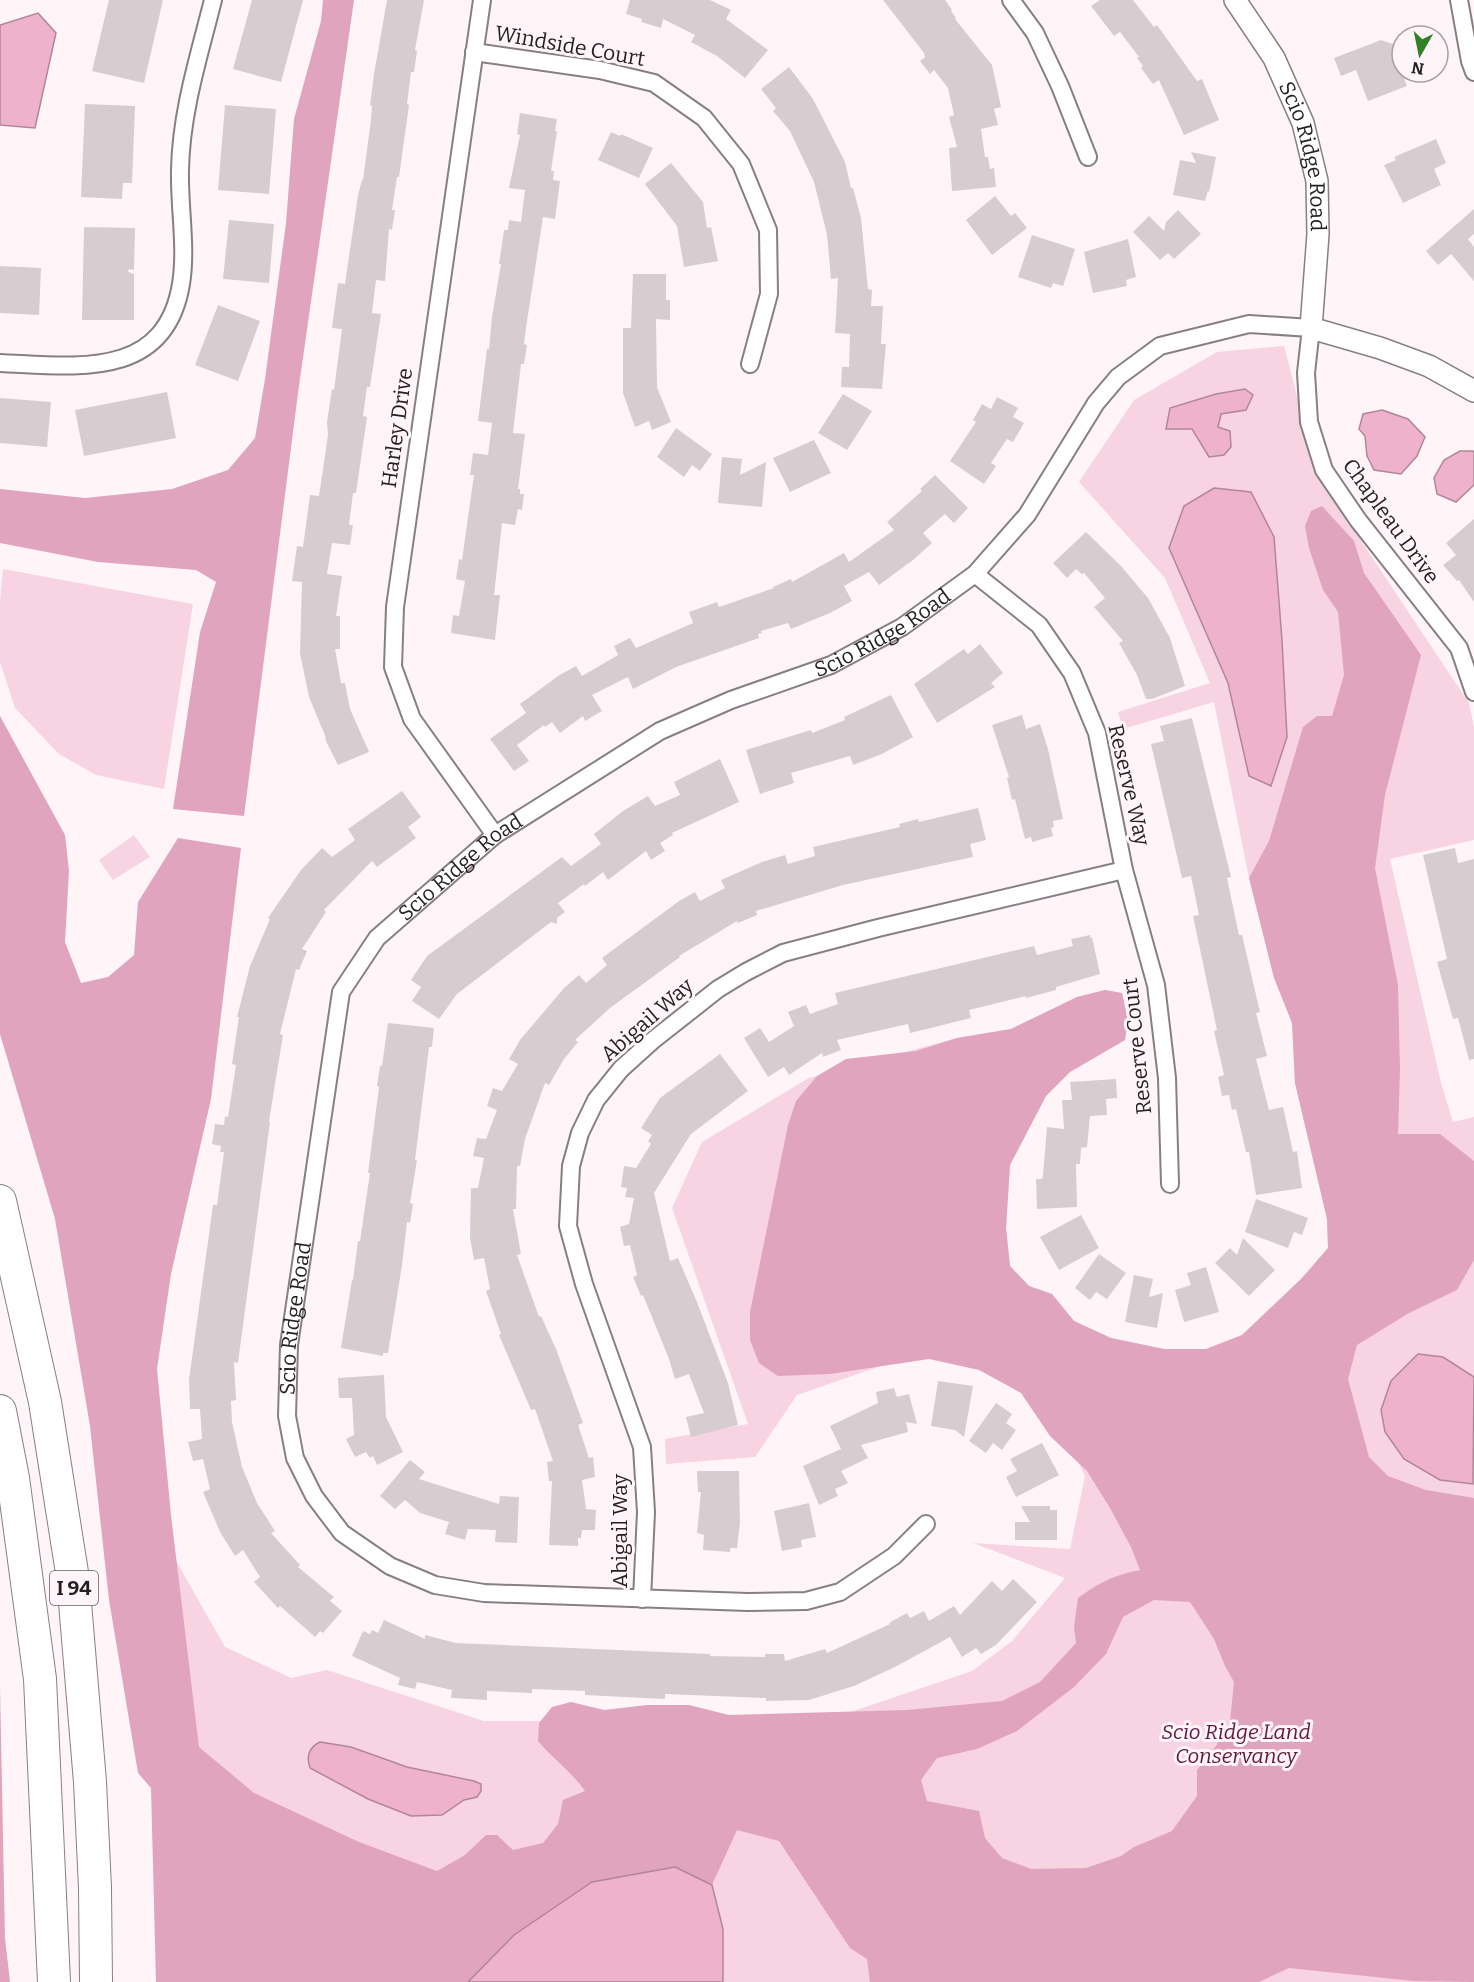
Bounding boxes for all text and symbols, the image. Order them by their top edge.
street label: Windside Court [493,20,647,72]
north arrow [1390,24,1450,84]
text: N [1410,58,1425,79]
street label: Scio Ridge Road [1273,77,1331,232]
street label: Harley Drive [376,366,418,490]
street label: Chapleau Drive [1337,453,1445,589]
street label: Scio Ridge Road [811,583,956,683]
street label: Reserve Way [1102,722,1156,849]
street label: Scio Ridge Road [393,808,527,927]
street label: Abigail Way [595,972,699,1067]
street label: Reserve Court [1117,976,1157,1116]
street label: Scio Ridge Road [275,1240,317,1395]
street label: Abigail Way [607,1473,633,1588]
road number: I 94 [50,1571,98,1605]
park label: Scio Ridge Land Conservancy [1161,1719,1311,1769]

